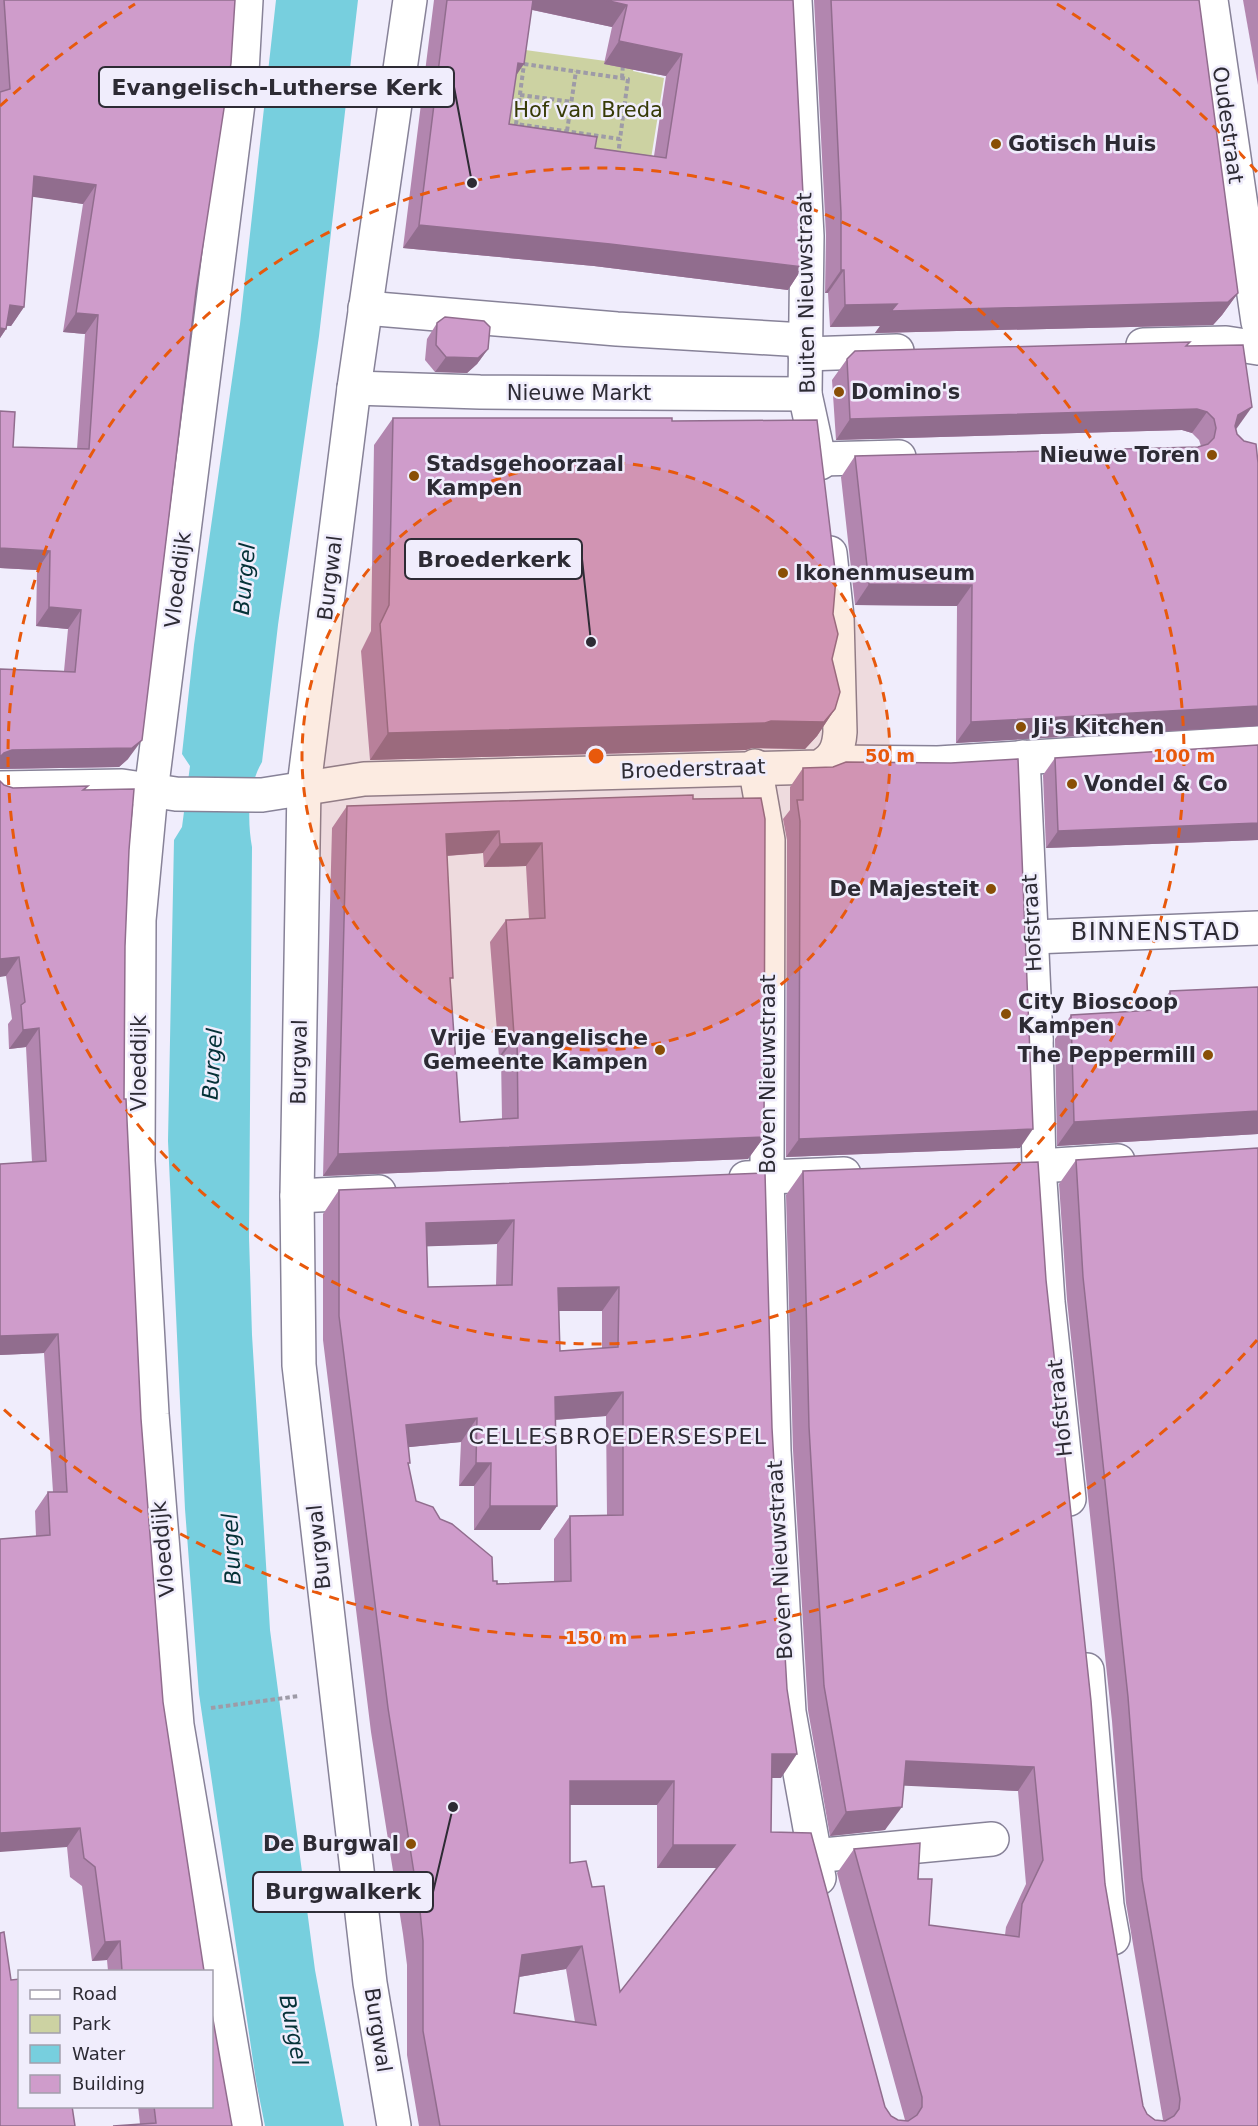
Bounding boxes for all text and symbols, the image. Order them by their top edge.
street label: Oudestraat [1208,65,1248,185]
callout: Evangelisch-Lutherse Kerk [99,67,454,107]
text: Evangelisch-Lutherse Kerk [112,75,444,100]
park label: Hof van Breda [513,98,663,122]
place label: Gotisch Huis [1008,132,1156,156]
marker: Gotisch Huis [989,137,1003,151]
street label: Buiten Nieuwstraat [792,192,820,394]
place label: Domino's [851,380,960,404]
street label: Nieuwe Markt [507,381,651,405]
marker: Domino's [832,385,846,399]
place label: Nieuwe Toren [1040,443,1200,467]
marker: Nieuwe Toren [1205,448,1219,462]
place label: Stadsgehoorzaal Kampen [426,452,624,500]
marker: Stadsgehoorzaal Kampen [407,469,421,483]
street label: Vloeddijk [160,530,196,629]
street label: Burgwal [313,534,347,622]
callout: Broederkerk [405,539,582,579]
water label: Burgel [229,542,260,616]
text: Broederkerk [417,547,572,572]
place label: Ikonenmuseum [795,561,975,585]
marker: Ikonenmuseum [776,566,790,580]
place label: Ji's Kitchen [1031,715,1164,739]
marker: Ji's Kitchen [1014,720,1028,734]
text: 50 m [865,745,915,766]
text: 100 m [1153,745,1215,766]
centre of rings [586,746,606,766]
street label: Broederstraat [620,754,766,784]
place label: Vondel & Co [1084,772,1228,796]
marker: Vondel & Co [1065,777,1079,791]
street label: Hofstraat [1017,874,1047,972]
place label: De Majesteit [829,877,979,901]
marker: De Majesteit [984,882,998,896]
district label: BINNENSTAD [1071,918,1241,946]
street label: Boven Nieuwstraat [756,974,780,1174]
place label: City Bioscoop Kampen [1018,990,1178,1038]
marker: City Bioscoop Kampen [999,1007,1013,1021]
street label: Vloeddijk [127,1014,151,1111]
street label: Burgwal [286,1019,312,1105]
place label: Vrije Evangelische Gemeente Kampen [423,1026,648,1074]
water label: Burgel [198,1027,227,1101]
marker: Vrije Evangelische Gemeente Kampen [653,1043,667,1057]
place label: The Peppermill [1017,1043,1196,1067]
marker: The Peppermill [1201,1048,1215,1062]
street label: Hofstraat [1043,1358,1077,1458]
district label: CELLESBROEDERSESPEL [468,1424,768,1449]
street label: Boven Nieuwstraat [763,1460,797,1660]
street label: Vloeddijk [147,1499,179,1598]
street label: Burgwal [303,1503,335,1591]
water label: Burgel [217,1513,246,1585]
text: 150 m [565,1627,627,1648]
place label: De Burgwal [263,1832,399,1856]
marker: De Burgwal [404,1837,418,1851]
callout: Burgwalkerk [253,1872,433,1912]
text: Burgwalkerk [265,1879,422,1904]
legend [18,1970,213,2108]
text: Road [72,1983,117,2004]
street label: Burgwal [359,1986,397,2074]
water label: Burgel [274,1993,313,2068]
text: Park [72,2013,111,2034]
text: Water [72,2043,126,2064]
text: Building [72,2073,145,2094]

